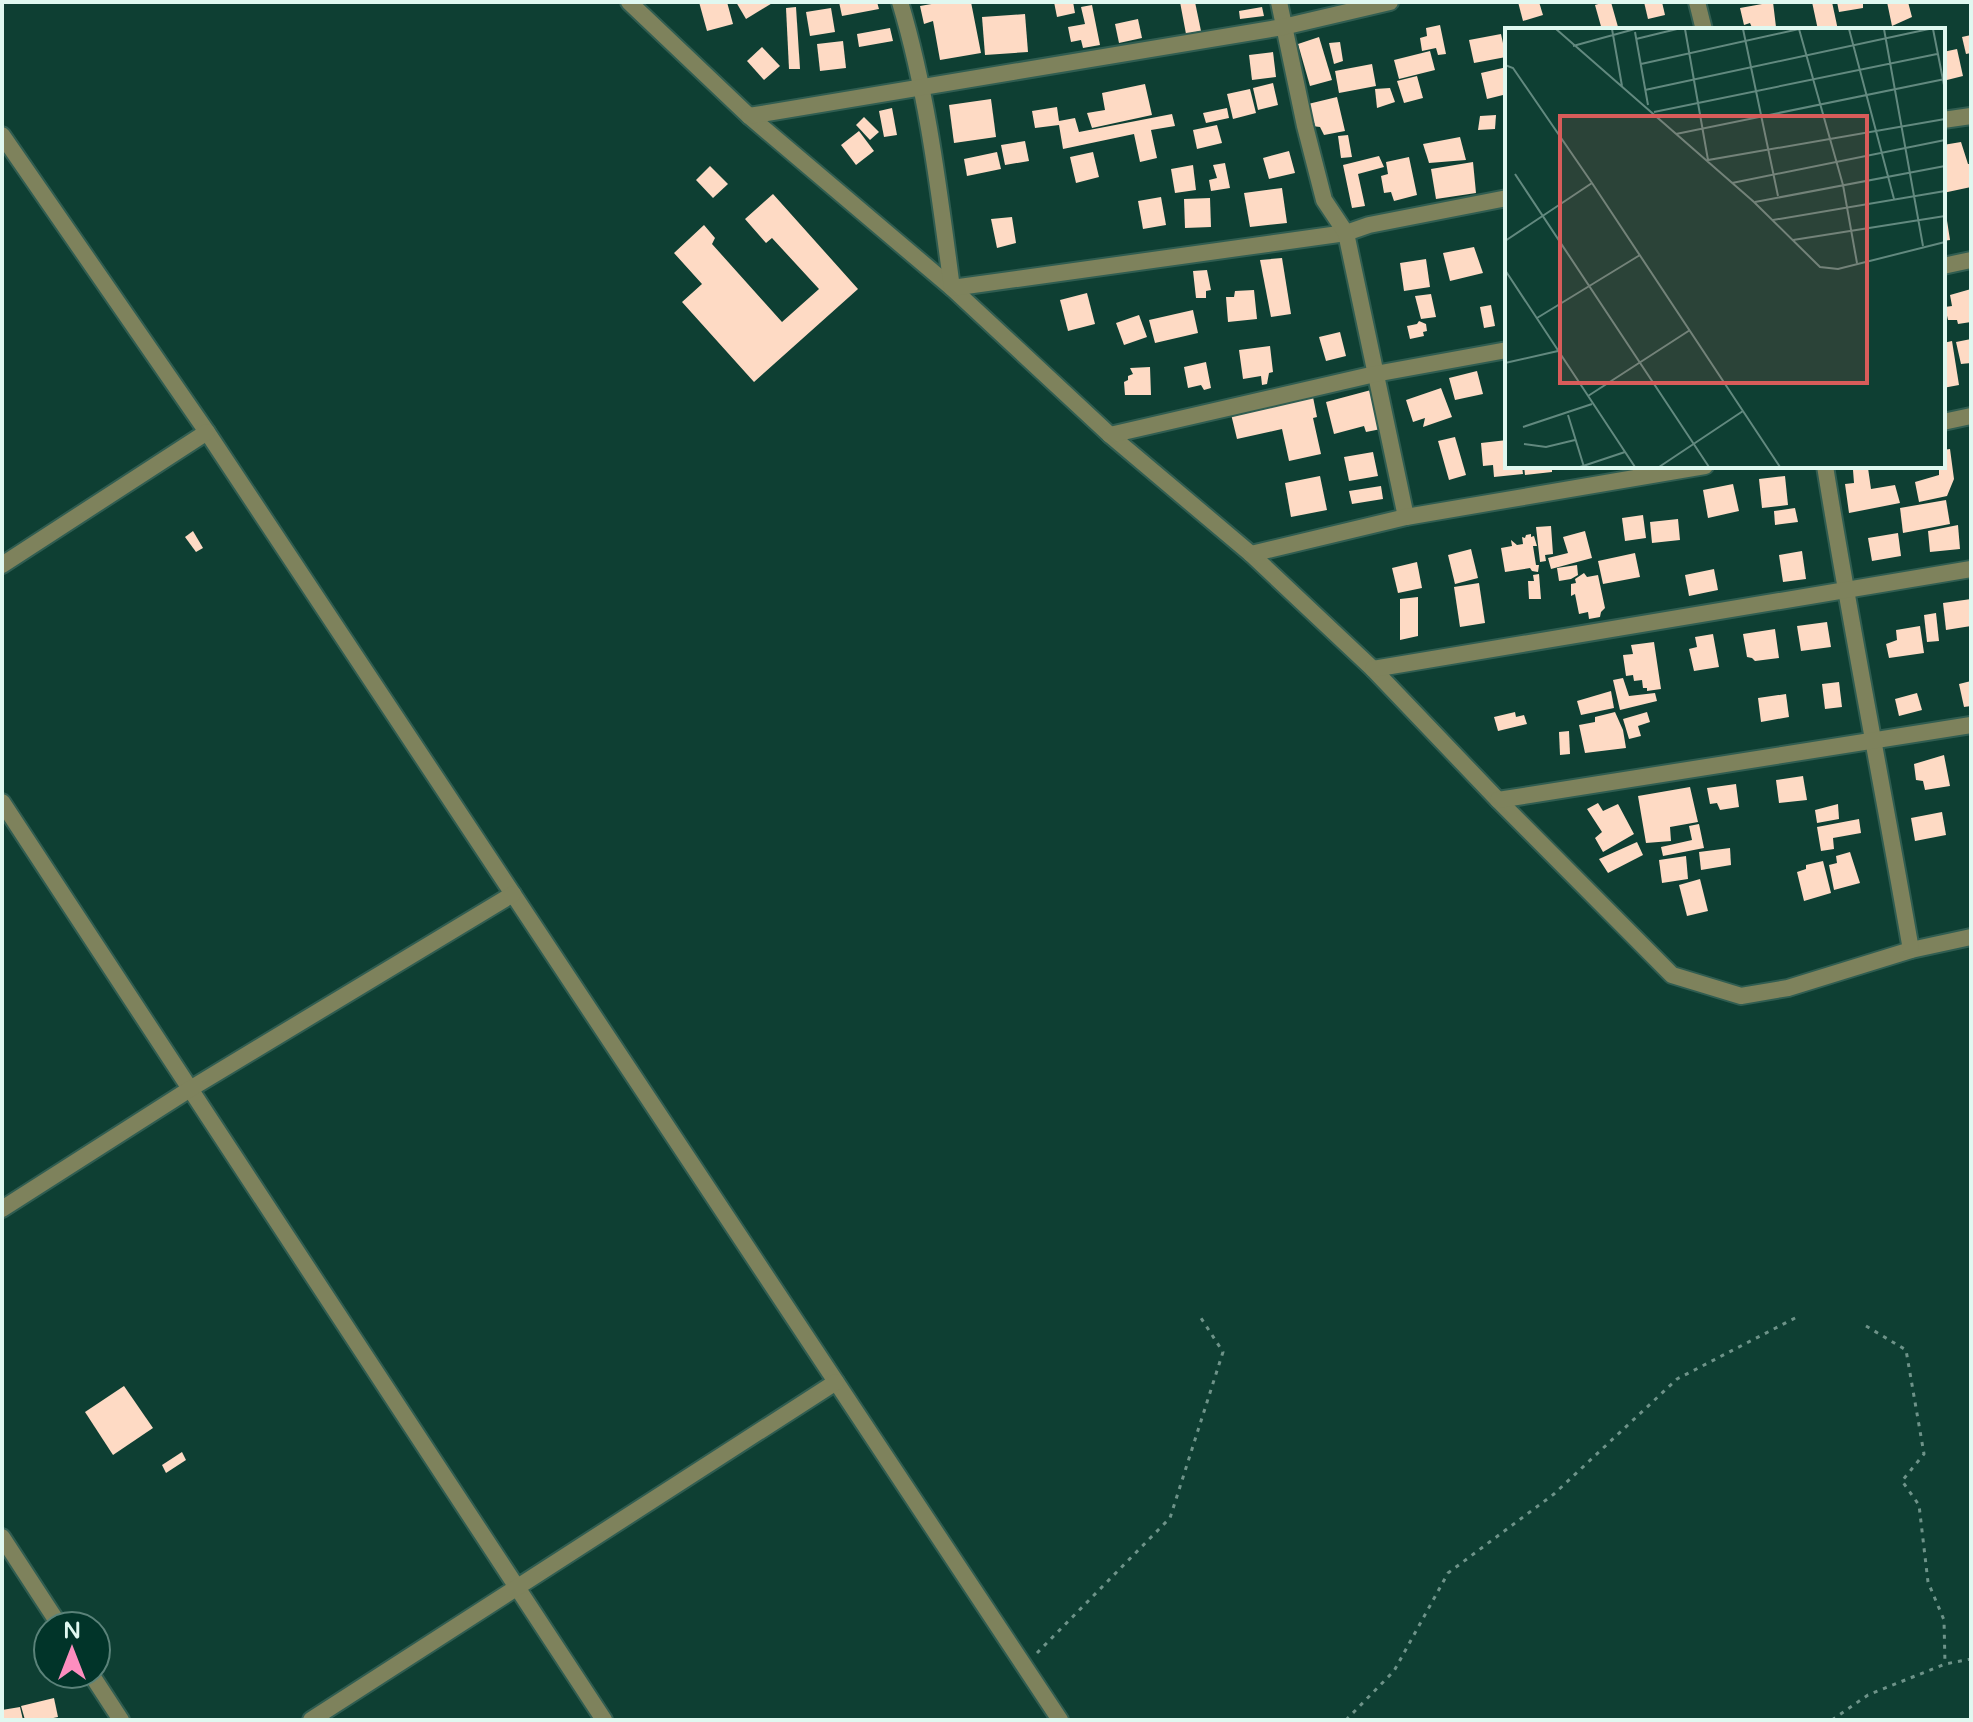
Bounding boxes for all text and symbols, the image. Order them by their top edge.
inset map [1505,28,1945,468]
north arrow [32,1610,112,1690]
text: N [63,1618,81,1644]

